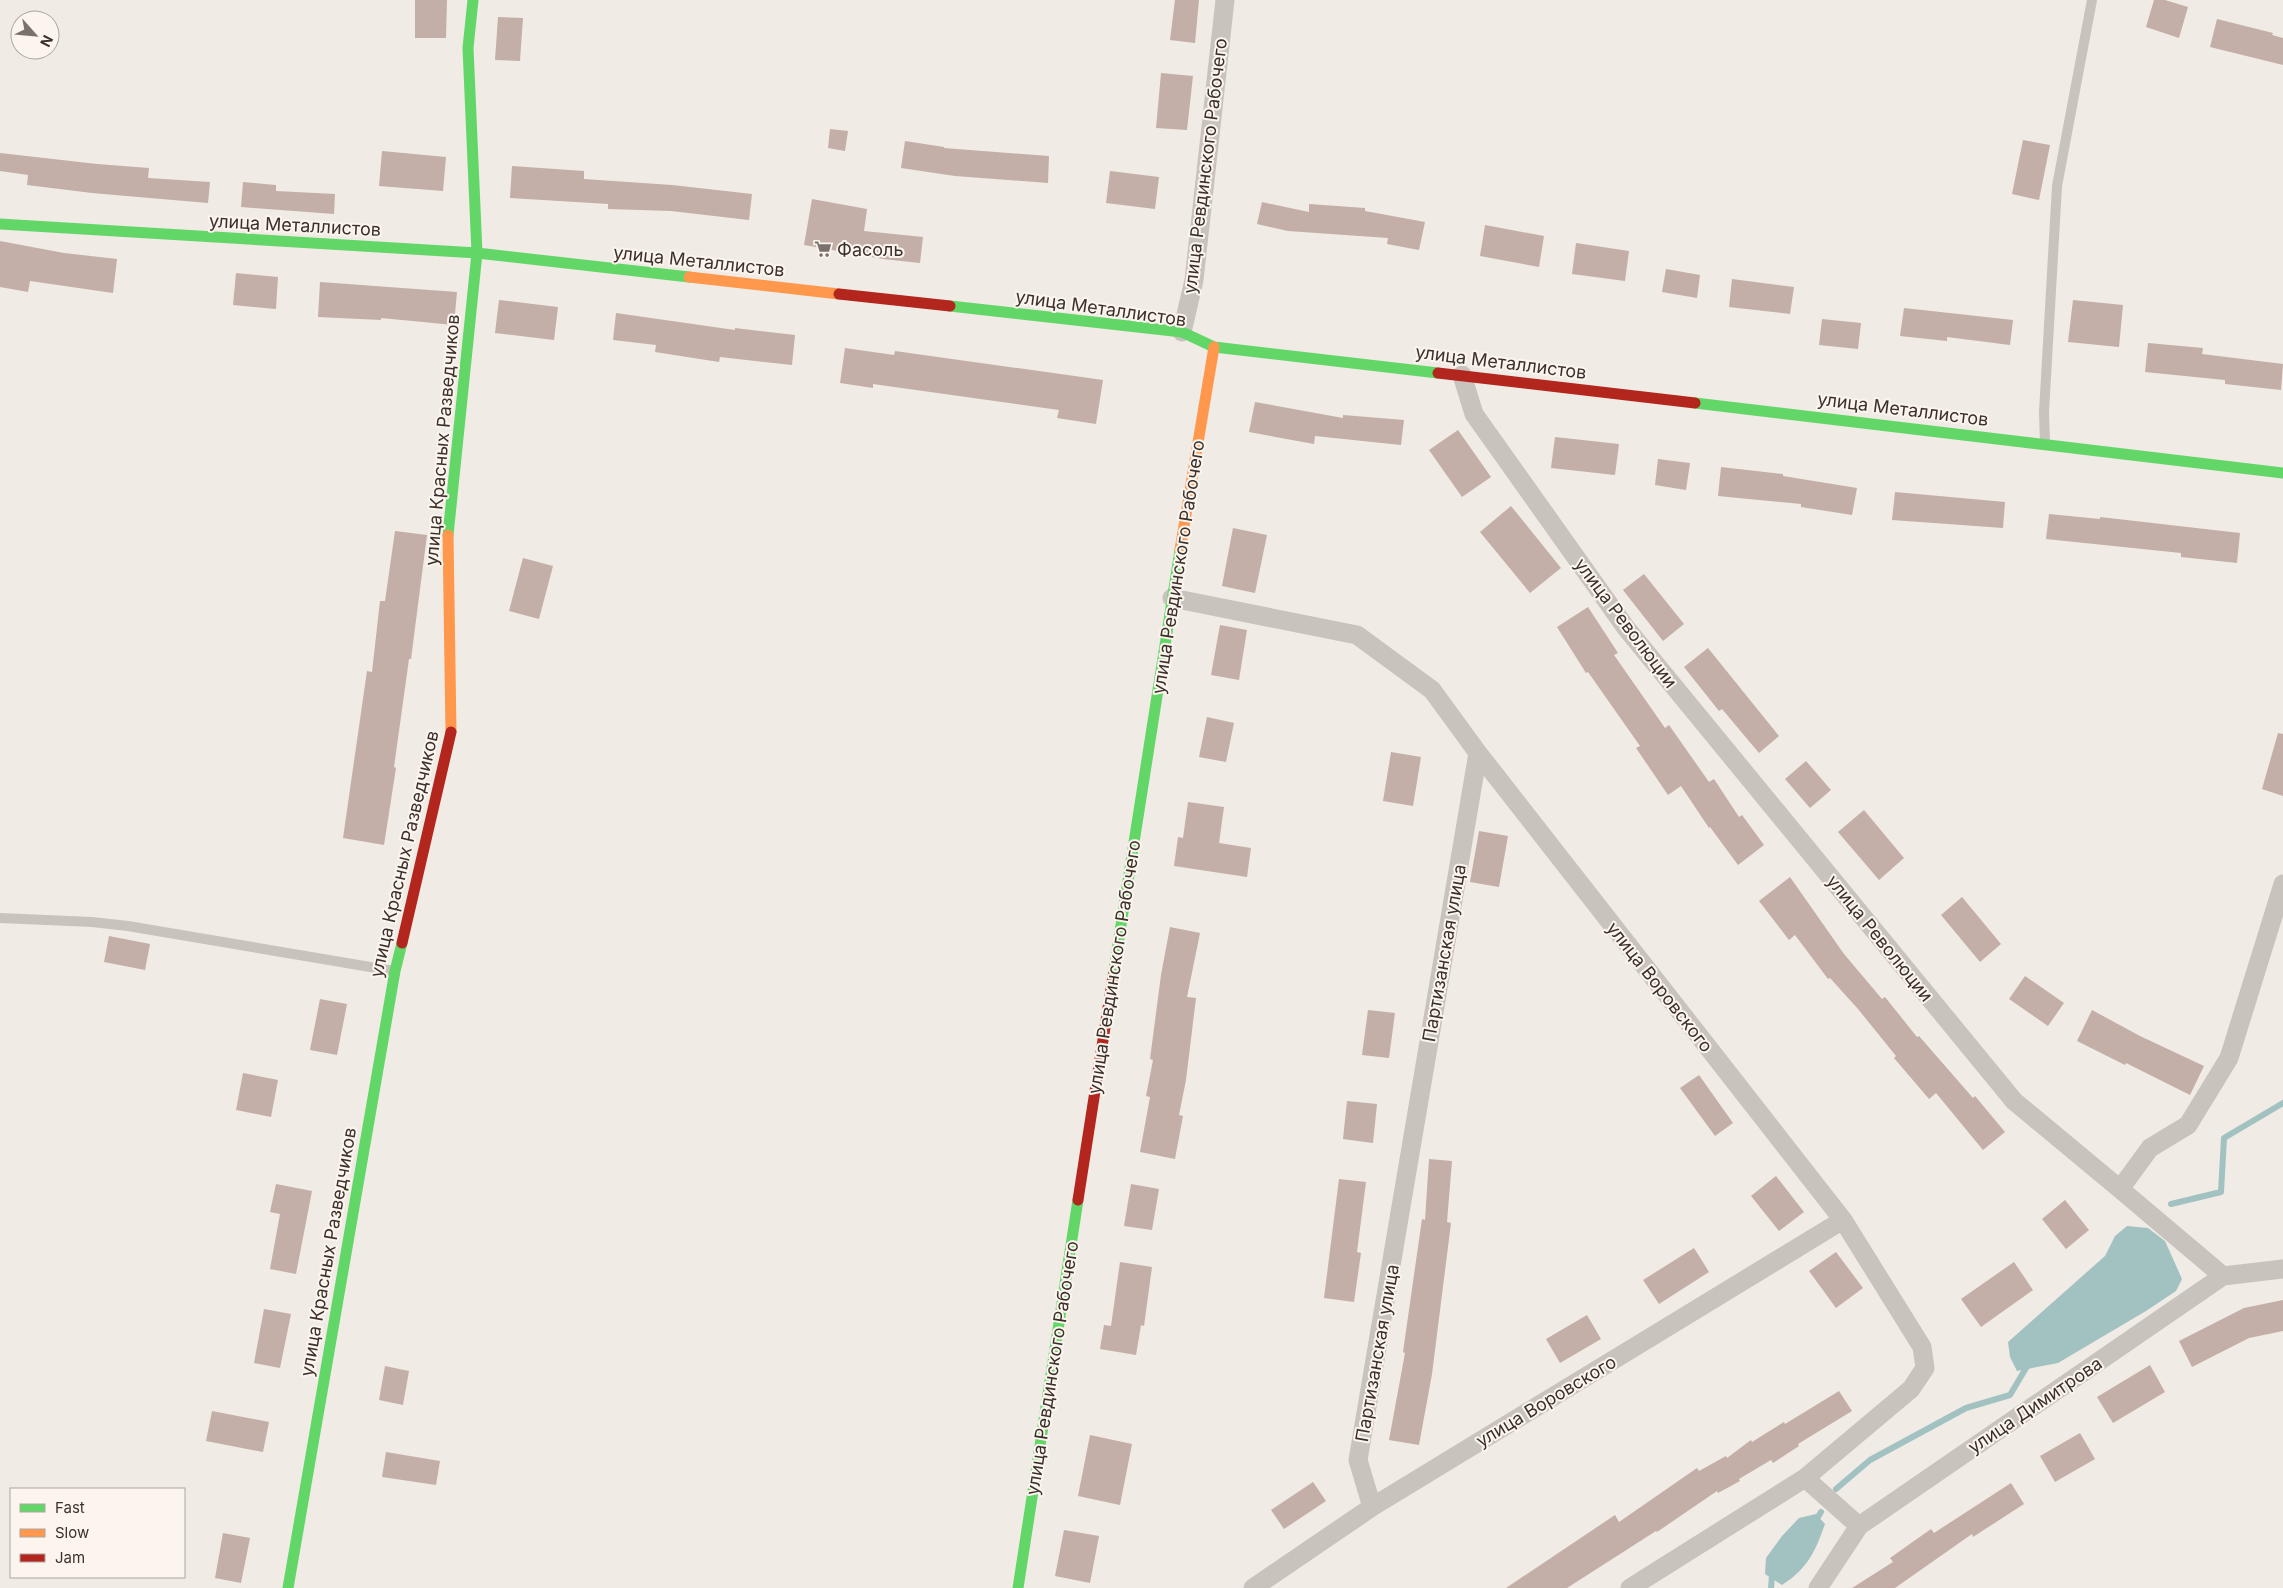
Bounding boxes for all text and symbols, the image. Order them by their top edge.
north arrow [10,10,60,60]
text: N [37,33,57,50]
street label: улица Ревдинского Рабочего [1179,37,1231,295]
street label: улица Металлистов [208,210,382,240]
supermarket icon: Фасоль [813,239,833,259]
place label: Фасоль [837,239,904,260]
street label: улица Металлистов [612,242,786,280]
street label: улица Металлистов [1014,286,1188,330]
street label: улица Красных Разведчиков [421,313,463,567]
street label: улица Металлистов [1414,341,1588,383]
street label: улица Металлистов [1816,388,1990,430]
street label: улица Ревдинского Рабочего [1148,438,1208,696]
street label: улица Революции [1570,554,1682,692]
street label: улица Красных Разведчиков [365,729,443,979]
street label: улица Ревдинского Рабочего [1084,838,1144,1096]
street label: Партизанская улица [1418,863,1470,1043]
street label: улица Революции [1823,871,1937,1005]
street label: улица Воровского [1603,918,1717,1056]
street label: улица Красных Разведчиков [296,1126,360,1378]
street label: улица Ревдинского Рабочего [1022,1239,1082,1497]
street label: Партизанская улица [1351,1263,1403,1443]
street label: улица Воровского [1472,1351,1620,1451]
street label: улица Димитрова [1964,1352,2106,1458]
legend [10,1488,185,1578]
text: Fast [55,1498,85,1517]
text: Slow [55,1523,89,1542]
text: Jam [55,1548,85,1567]

